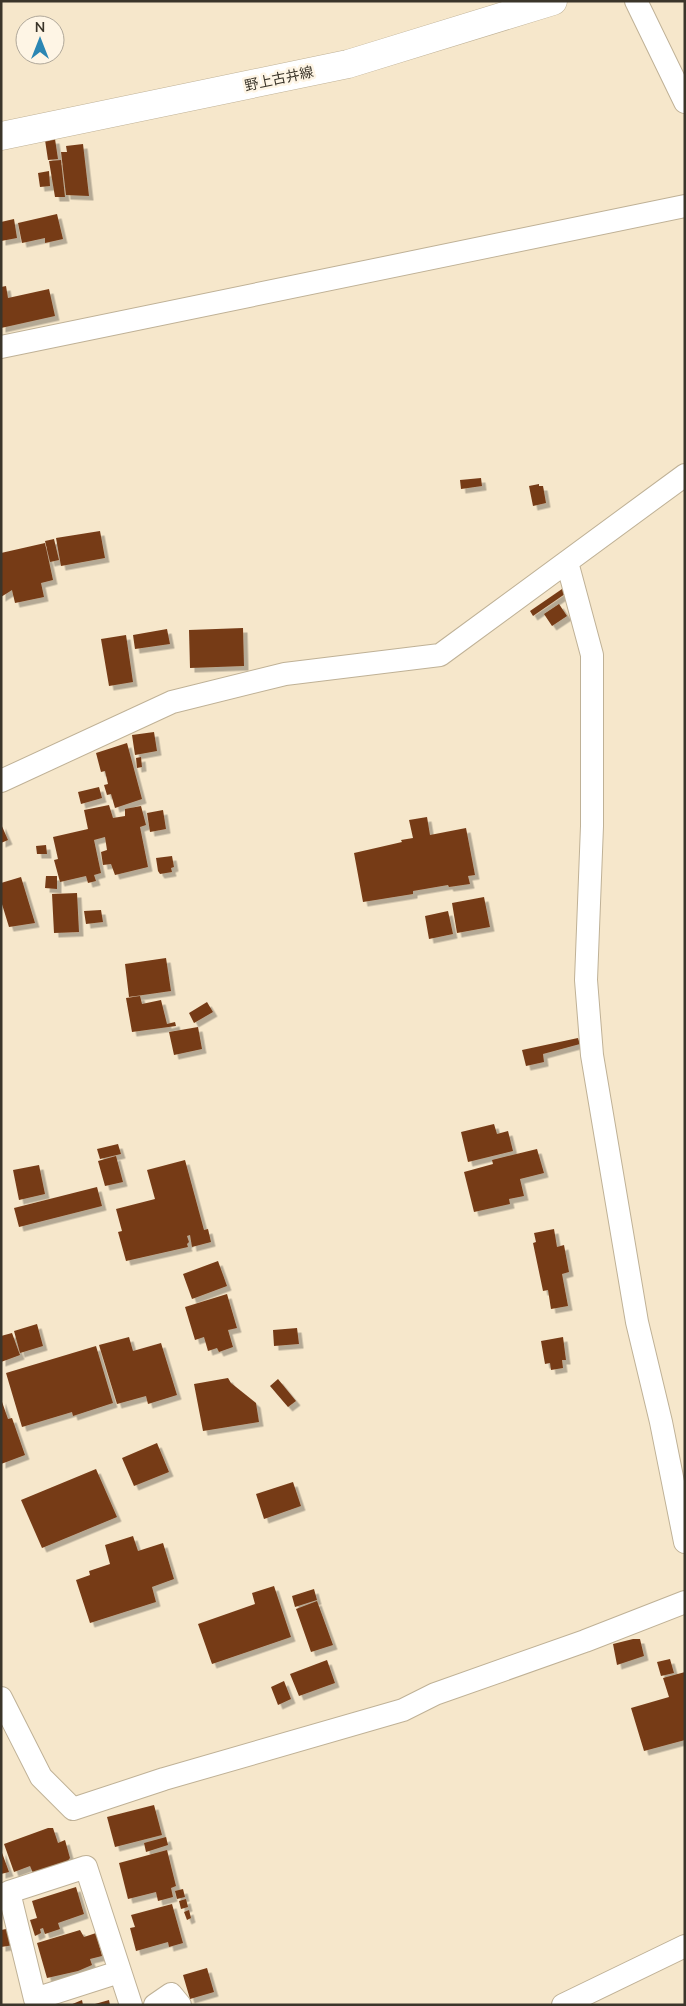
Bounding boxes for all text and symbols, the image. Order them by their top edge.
north arrow [15,15,65,65]
text: N [35,18,45,37]
street label: 野上古井線 [243,62,315,96]

